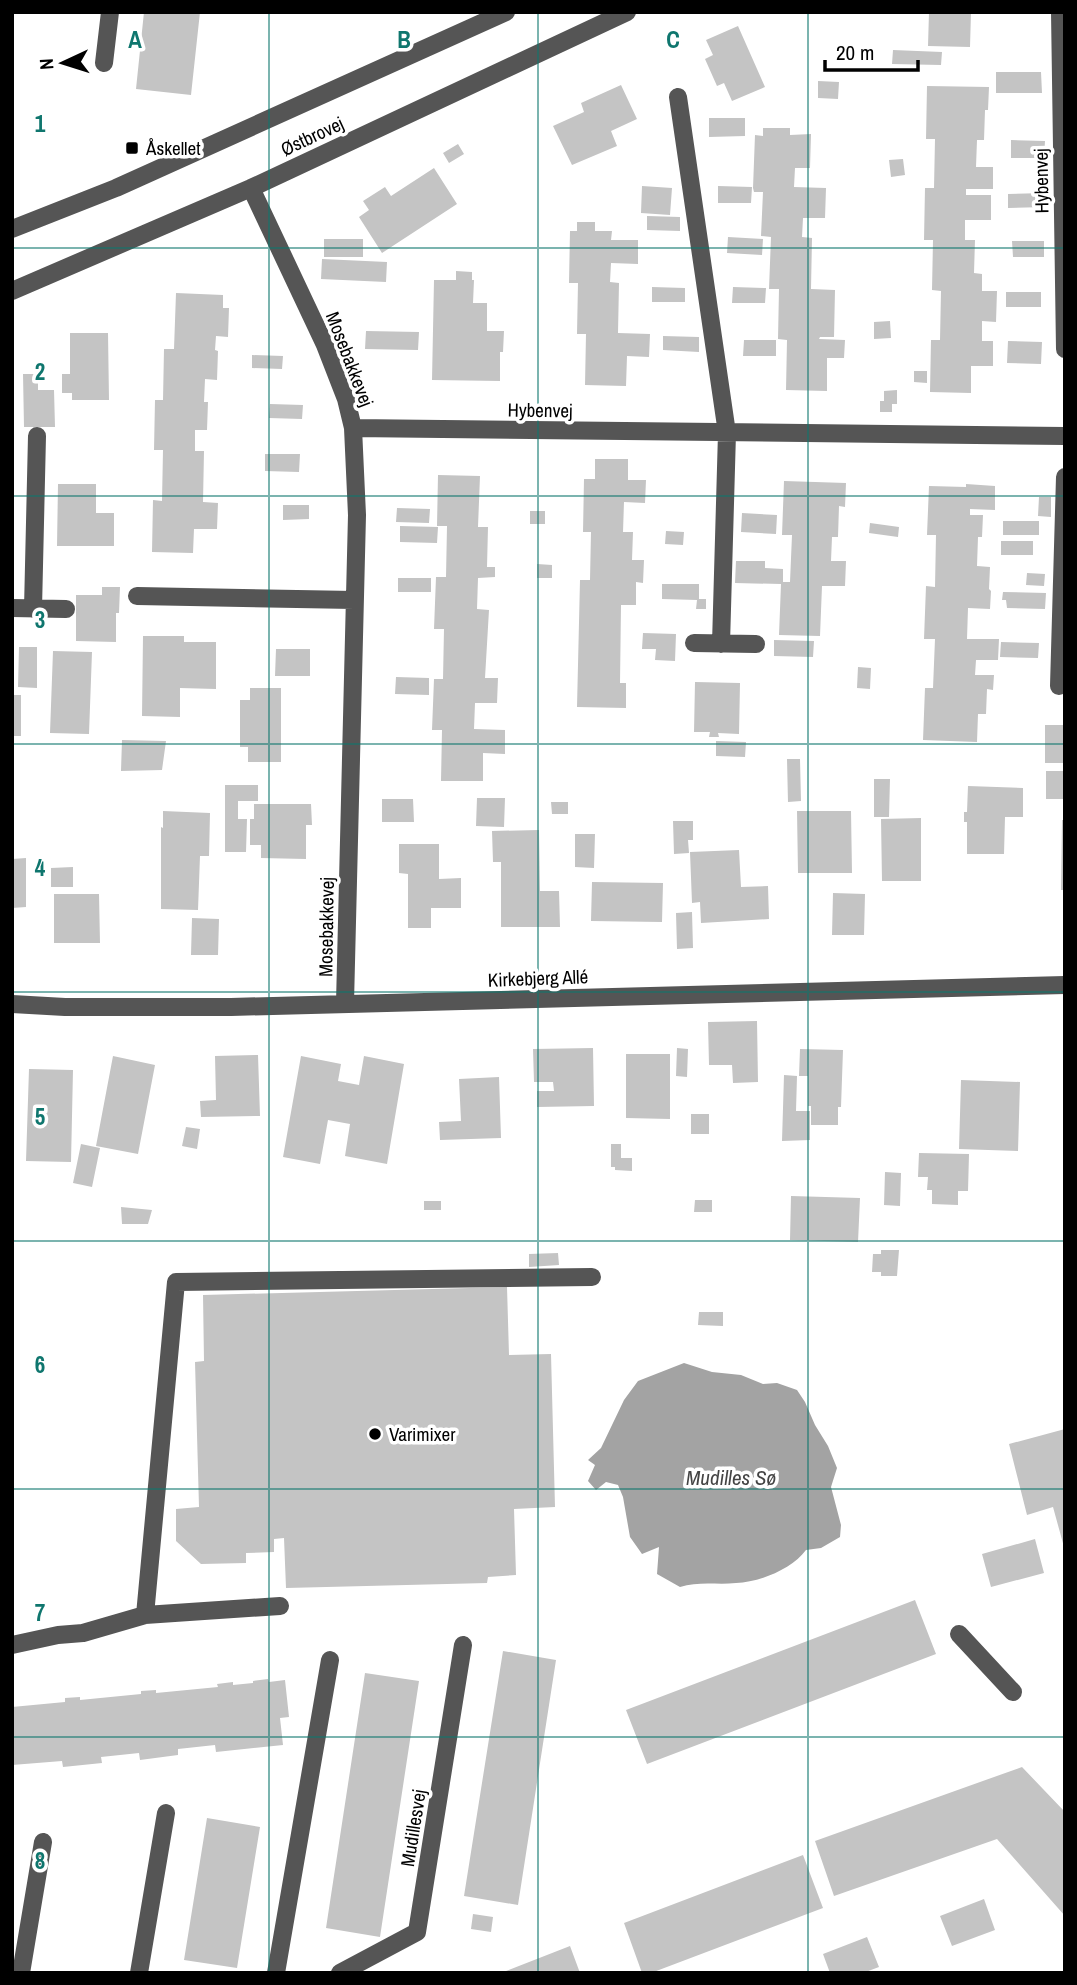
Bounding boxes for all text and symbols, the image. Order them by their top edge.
text: A [128,24,142,55]
text: B [397,24,411,55]
text: C [666,24,680,55]
north arrow [28,28,98,98]
scale bar [825,28,918,72]
text: 20 m [836,38,874,67]
text: N [33,58,59,71]
text: 1 [35,108,46,139]
street label: Østbrovej [276,110,348,162]
place label: Åskellet [145,135,201,161]
marker: Åskellet [124,140,140,156]
street label: Hybenvej [1027,148,1055,214]
street label: Mosebakkevej [320,308,380,410]
text: 2 [35,356,45,387]
street label: Hybenvej [507,396,573,424]
text: 3 [35,604,45,635]
text: 4 [35,852,46,883]
street label: Mosebakkevej [312,877,340,977]
street label: Kirkebjerg Allé [487,963,589,993]
text: 5 [35,1101,45,1132]
text: 6 [35,1349,45,1380]
place label: Varimixer [389,1421,456,1447]
marker: Varimixer [367,1426,383,1442]
water label: Mudilles Sø [686,1463,776,1492]
text: 7 [35,1597,45,1628]
street label: Mudillesvej [394,1787,432,1869]
text: 8 [35,1845,45,1876]

